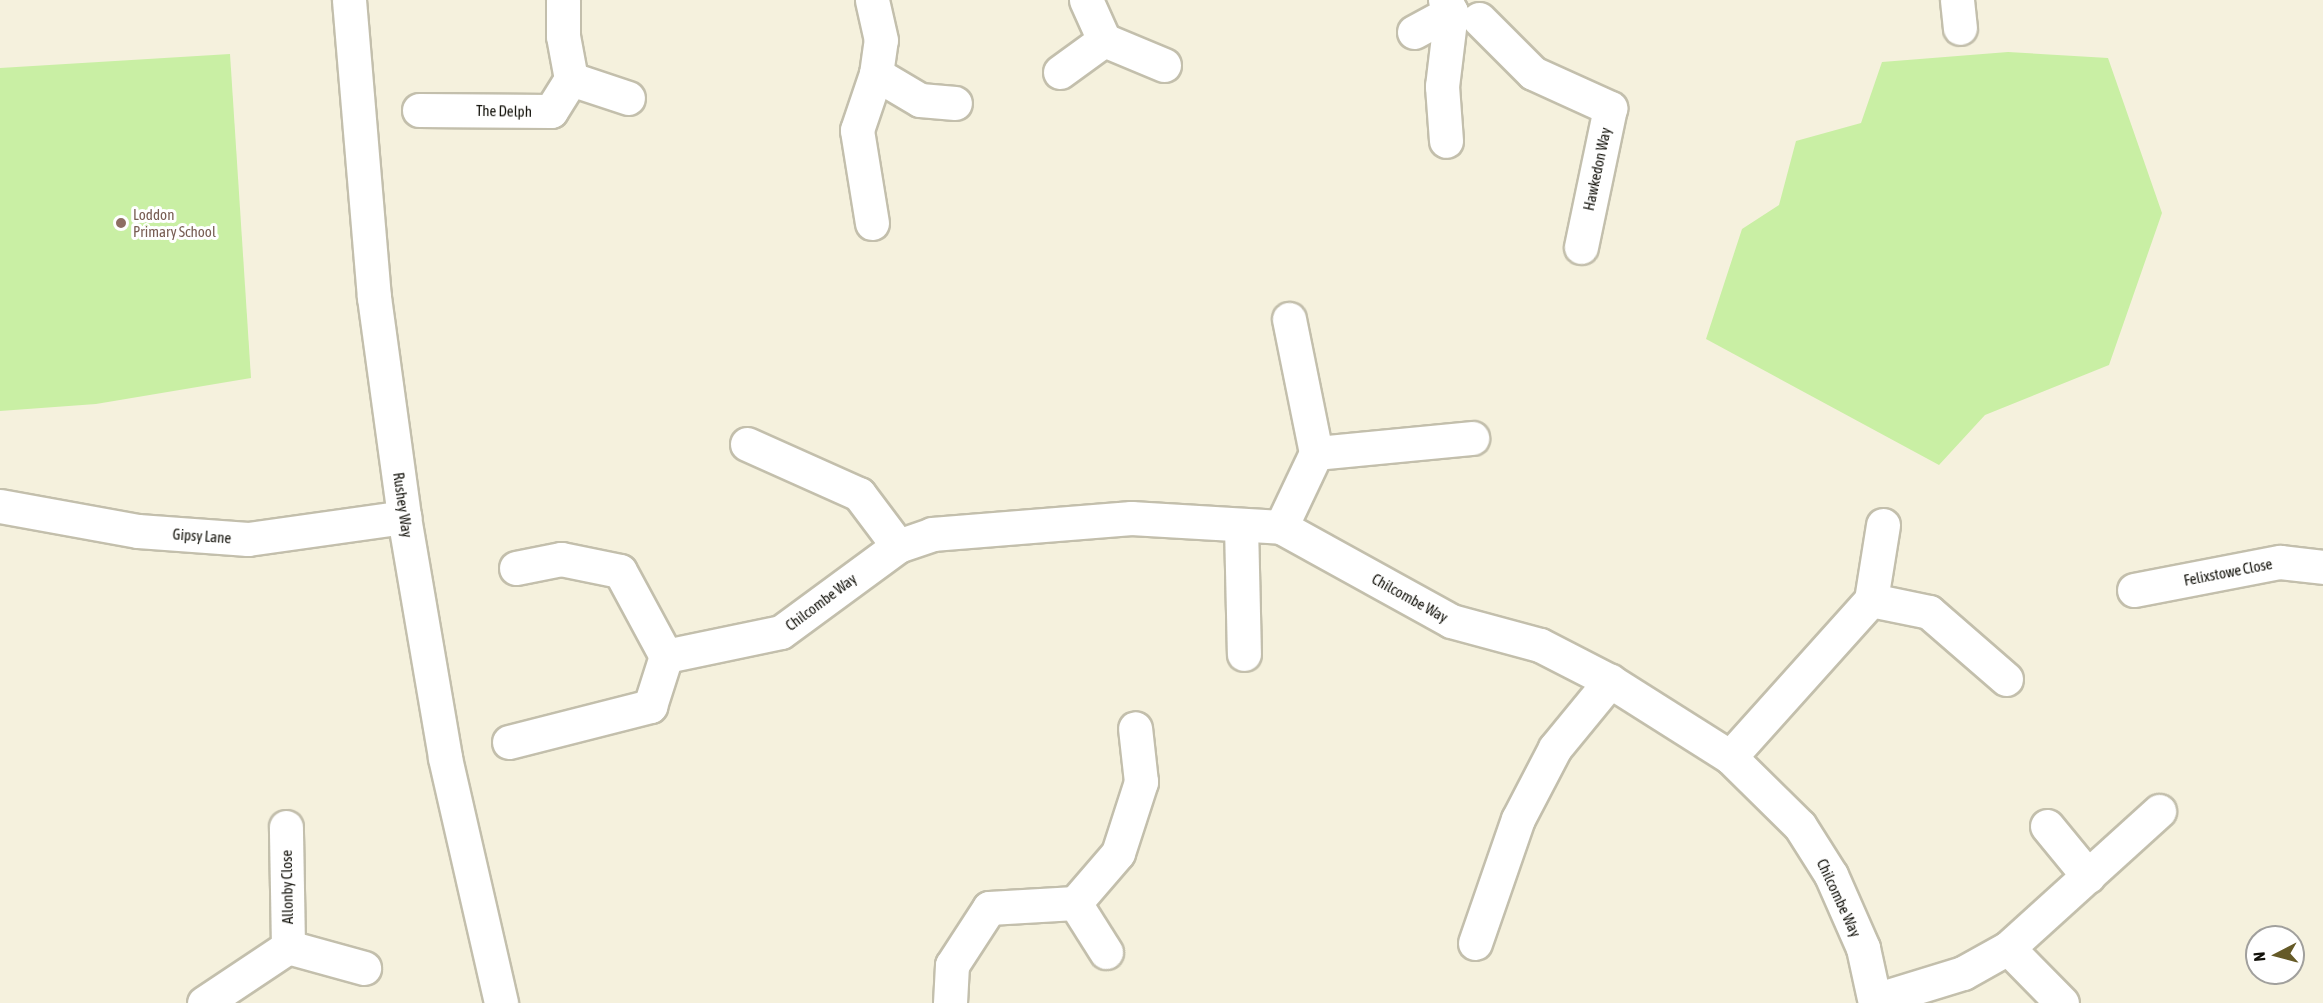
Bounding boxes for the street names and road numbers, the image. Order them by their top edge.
street label: The Delph [476,102,532,120]
street label: Hawkedon Way [1579,126,1615,212]
street label: Rushey Way [390,471,416,539]
street label: Gipsy Lane [172,525,232,547]
street label: Felixstowe Close [2182,555,2274,589]
street label: Chilcombe Way [782,569,860,635]
street label: Chilcombe Way [1369,570,1451,626]
street label: Allonby Close [277,850,297,924]
street label: Chilcombe Way [1813,856,1865,940]

